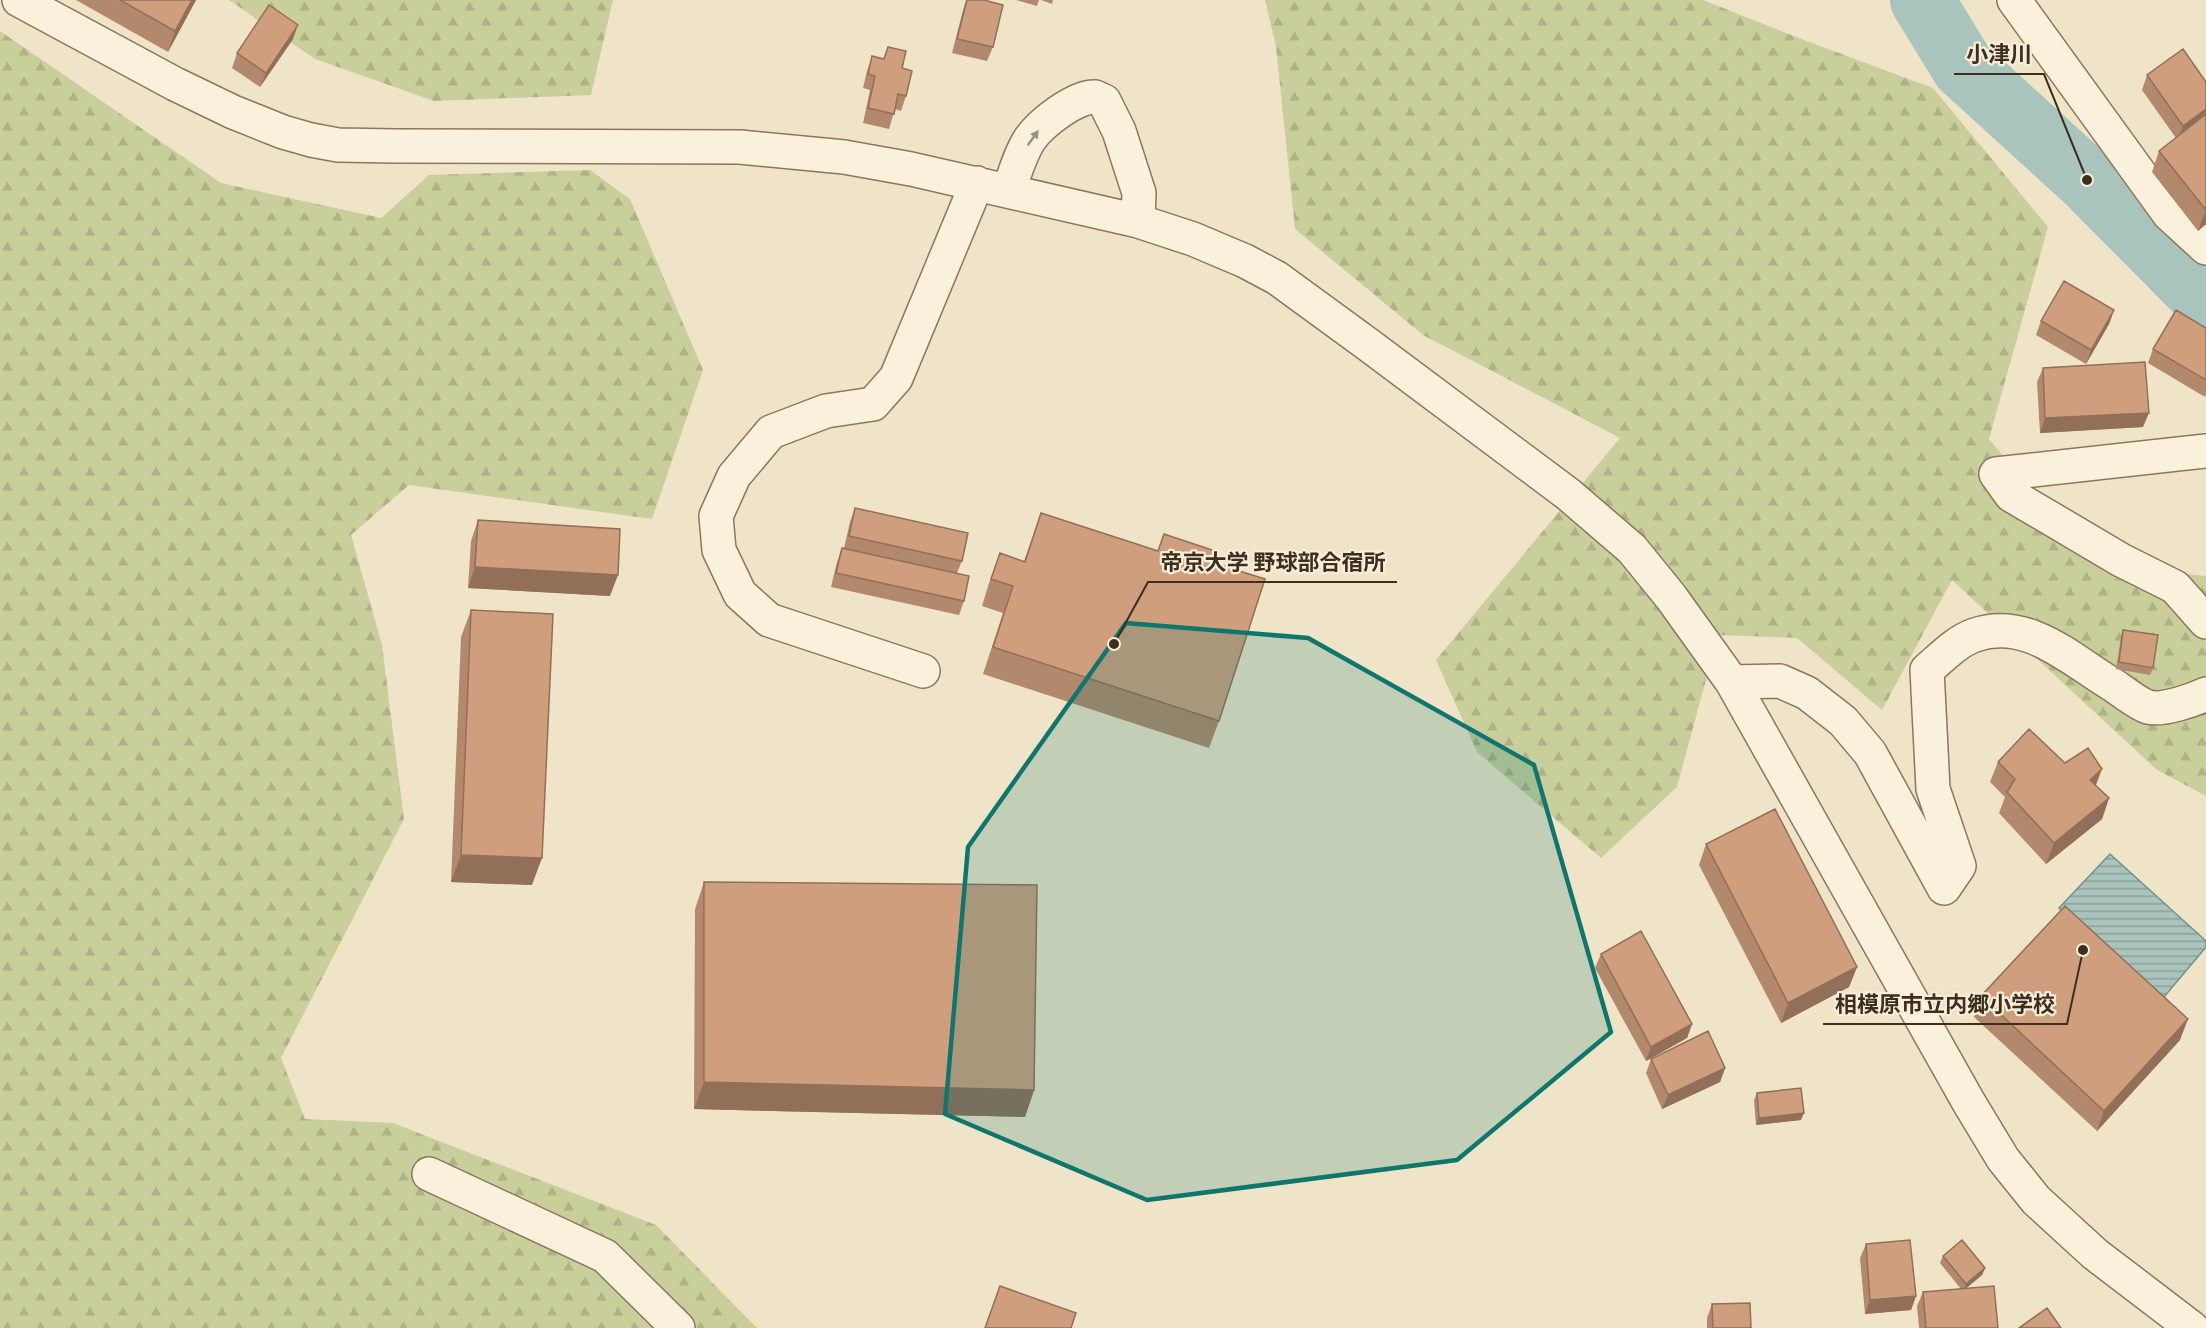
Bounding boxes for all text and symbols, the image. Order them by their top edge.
callout: 小津川 [1954,34,2044,74]
text: 小津川 [1966,36,2032,68]
one-way arrow [1027,130,1039,146]
callout: 帝京大学 野球部合宿所 [1148,542,1397,582]
text: 帝京大学 野球部合宿所 [1161,544,1386,576]
callout: 相模原市立内郷小学校 [1823,984,2067,1024]
text: 相模原市立内郷小学校 [1835,986,2055,1018]

